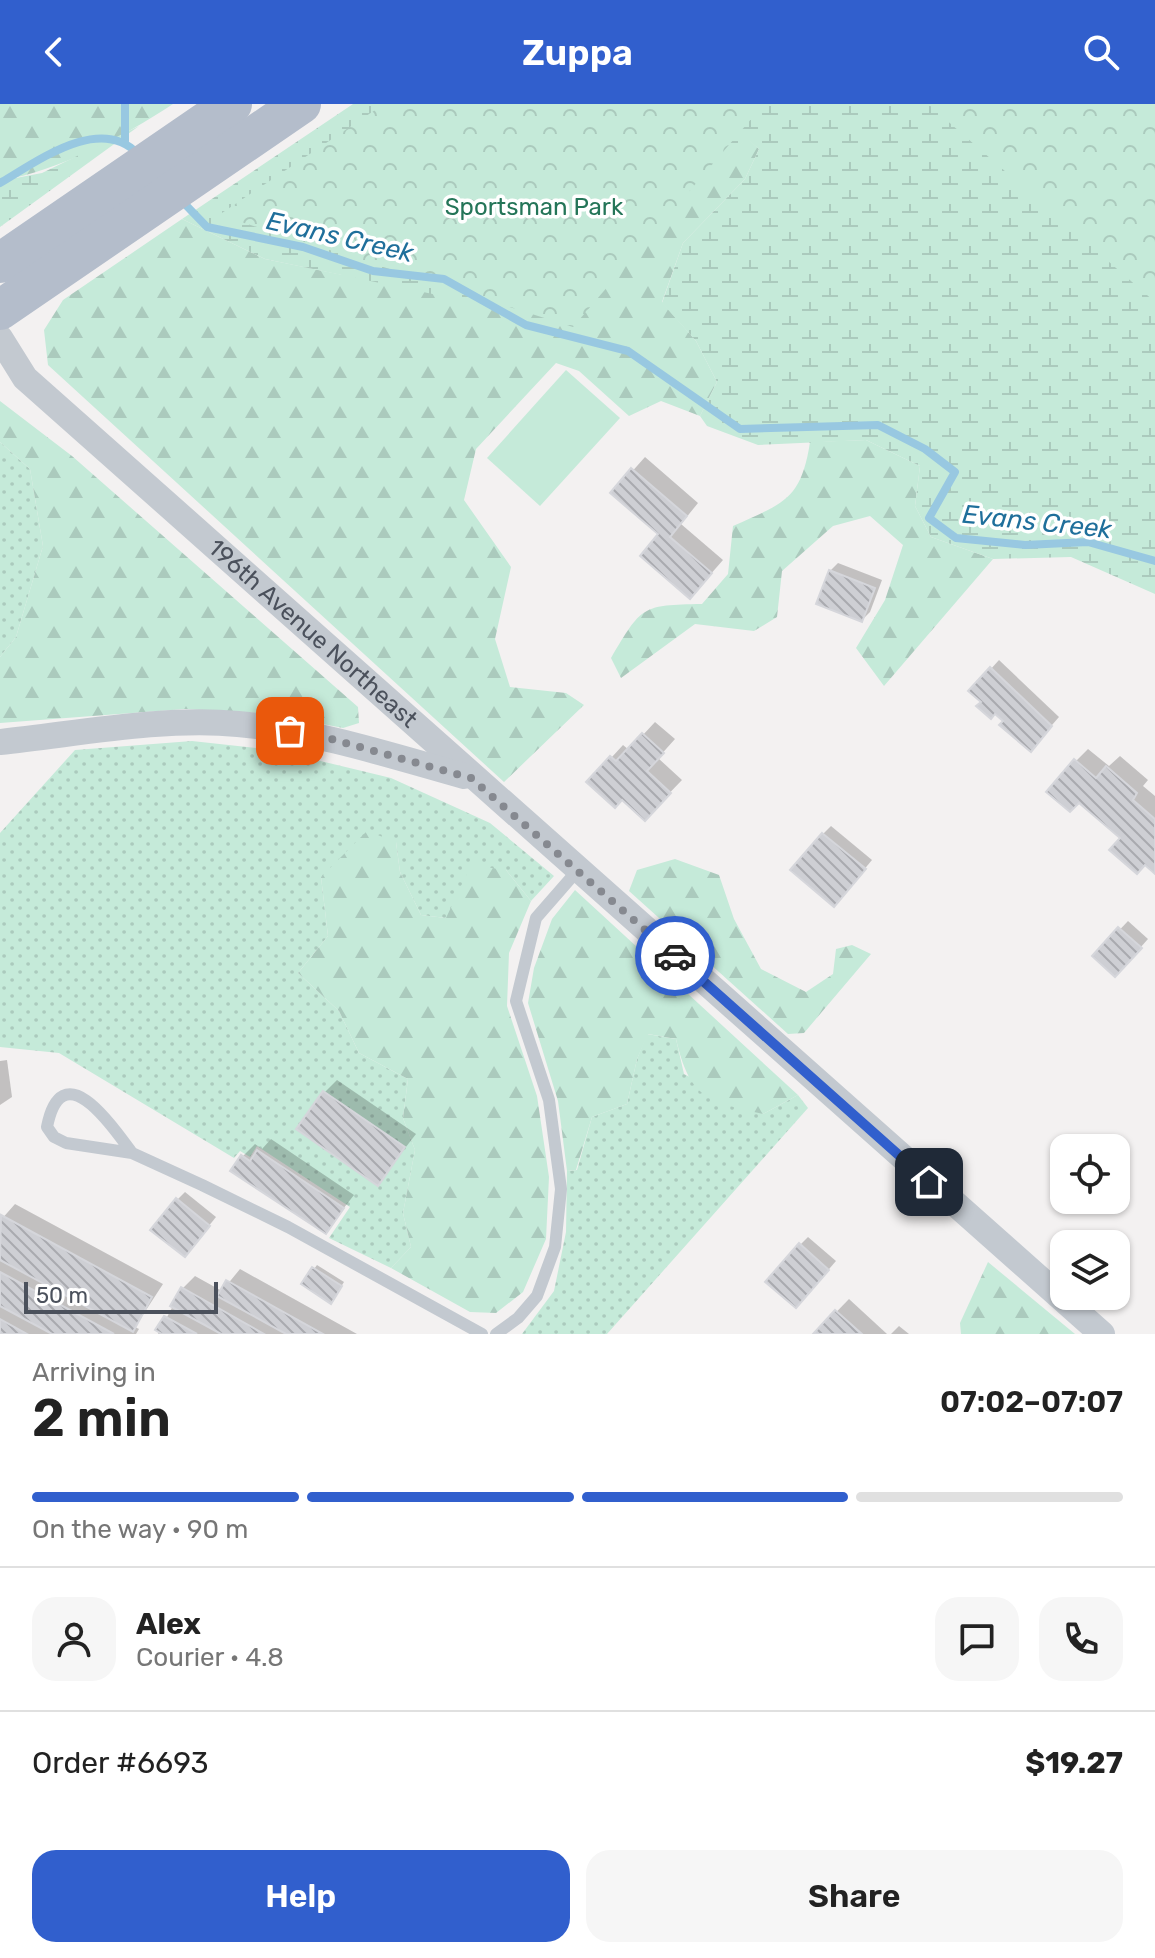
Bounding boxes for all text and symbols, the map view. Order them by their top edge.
icon: back [32,30,76,74]
icon: search [1079,30,1123,74]
text: Zuppa [522,31,633,74]
park label: Sportsman Park [445,193,624,221]
water label: Evans Creek [263,205,417,269]
water label: Evans Creek [961,499,1114,545]
street label: 196th Avenue Northeast [203,533,423,734]
pin [256,697,324,765]
icon: bag [268,709,312,753]
courier [635,916,715,996]
icon: car [653,934,697,978]
map controls [1050,1134,1130,1310]
button: locate [1050,1134,1130,1214]
pin [895,1148,963,1216]
icon: home [907,1160,951,1204]
button: layers [1050,1230,1130,1310]
scale bar [24,1278,218,1314]
text: 50 m [36,1282,88,1309]
text: Arriving in [32,1357,156,1388]
text: 07:02–07:07 [940,1384,1123,1420]
text: 2 min [32,1387,171,1449]
text: On the way · 90 m [32,1514,248,1545]
button: person [32,1597,116,1681]
button: chat [935,1597,1019,1681]
button: phone [1039,1597,1123,1681]
text: Alex [136,1606,201,1642]
text: Courier · 4.8 [136,1642,284,1673]
text: Order #6693 [32,1745,209,1781]
text: $19.27 [1025,1745,1123,1781]
button: Help [32,1850,570,1942]
button: Share [586,1850,1123,1942]

